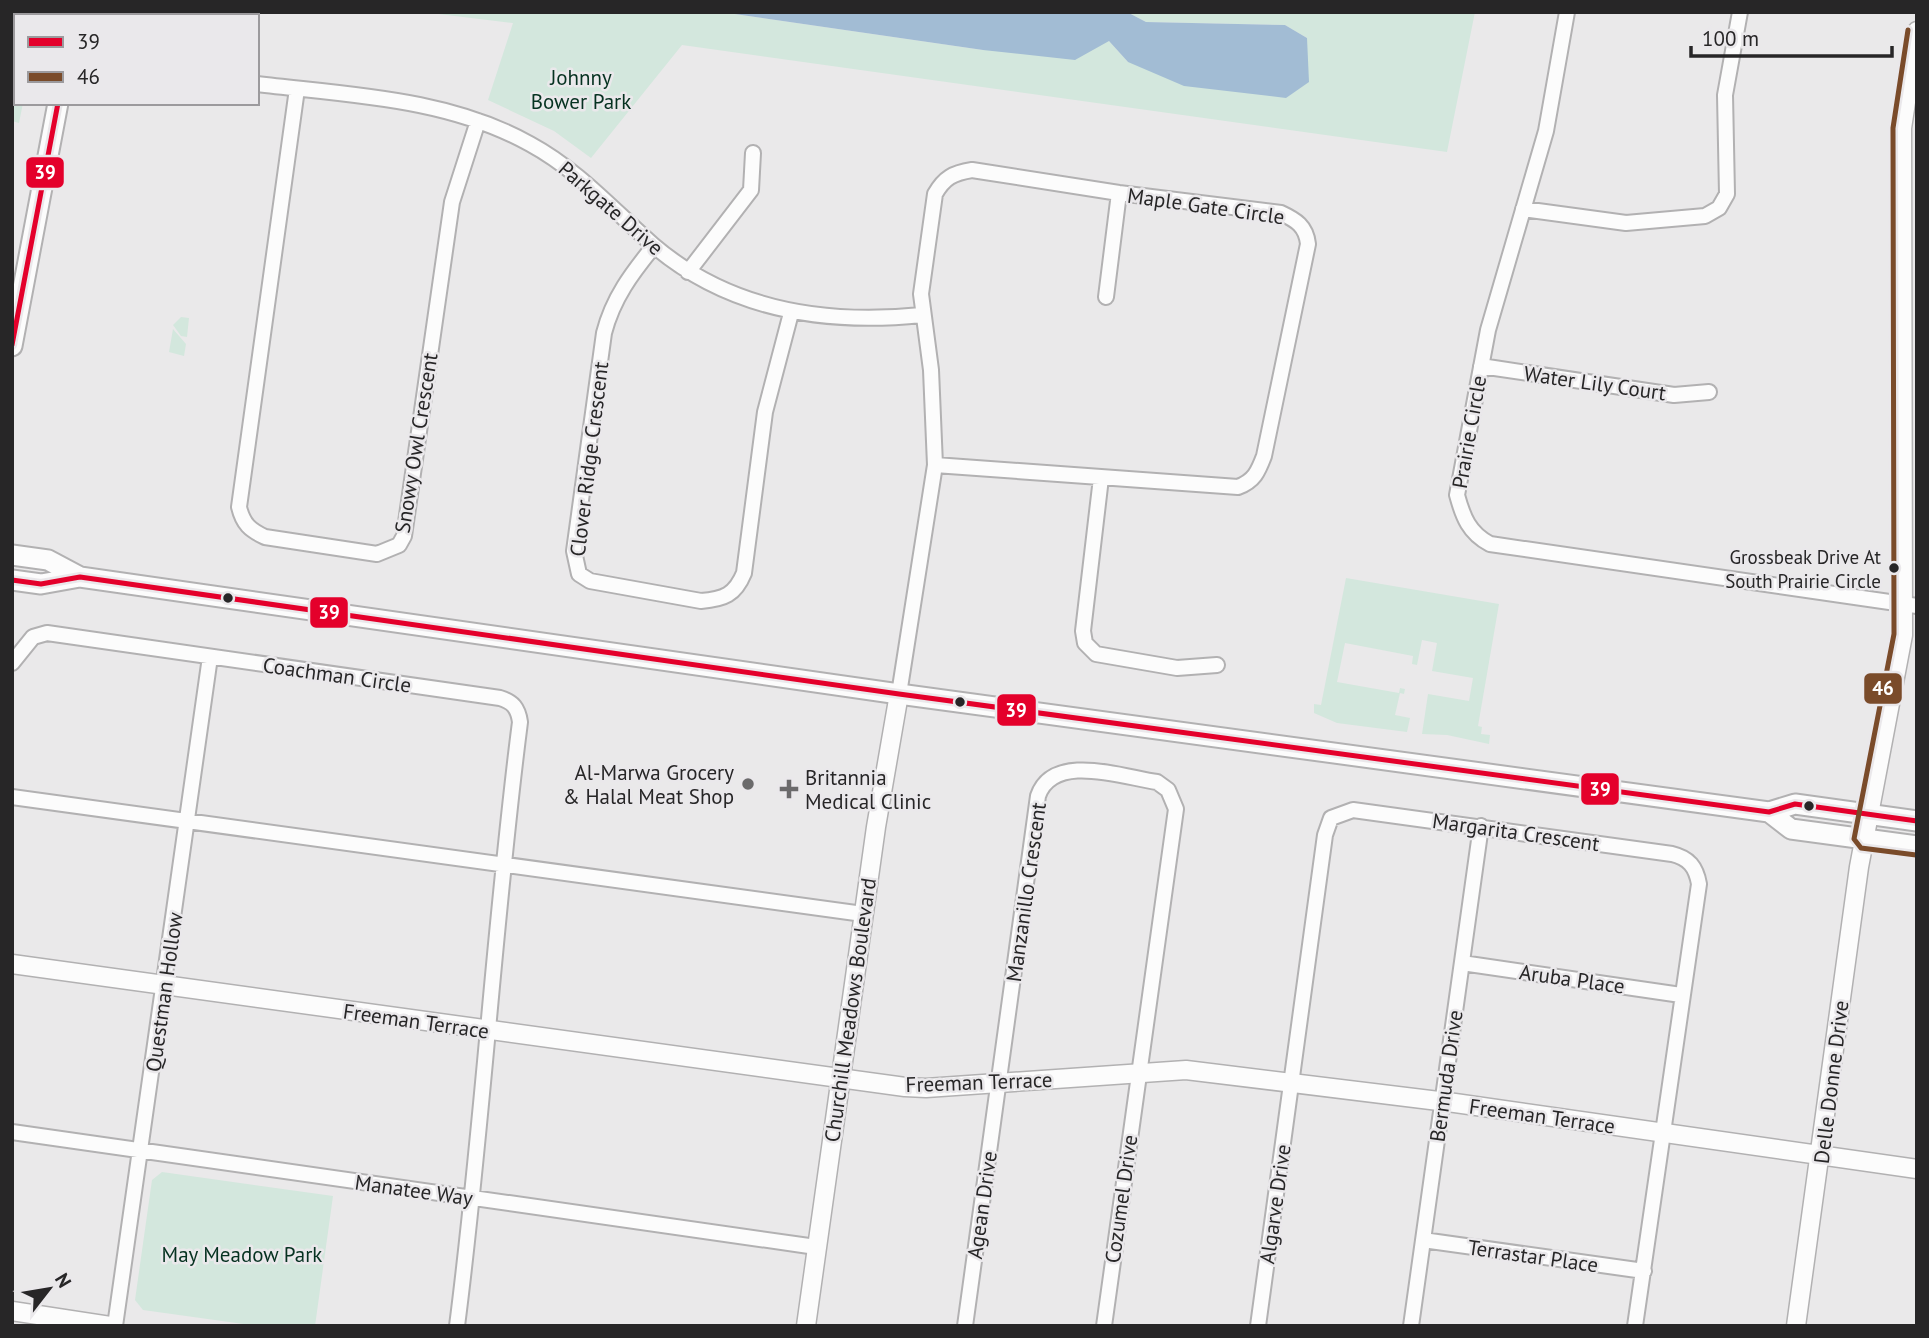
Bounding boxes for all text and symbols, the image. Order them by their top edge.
legend [14,14,259,105]
scale bar [1691,14,1892,58]
text: 100 m [1702,25,1759,52]
text: 39 [77,28,100,55]
text: 46 [77,63,100,90]
park label: Johnny Bower Park [531,64,631,115]
street label: Parkgate Drive [553,155,669,261]
line badge: 39 [25,156,65,189]
text: 39 [34,160,56,184]
street label: Maple Gate Circle [1126,182,1286,230]
street label: Snowy Owl Crescent [388,351,444,535]
street label: Clover Ridge Crescent [564,360,614,558]
street label: Water Lily Court [1522,360,1668,406]
street label: Prairie Circle [1446,373,1492,491]
place label: Grossbeak Drive At South Prairie Circle [1725,545,1882,593]
marker: Grossbeak Drive At South Prairie Circle [1887,561,1901,575]
unlabelled marker [221,591,235,605]
line badge: 39 [309,596,349,629]
text: 39 [318,600,340,624]
street label: Coachman Circle [261,651,413,699]
line badge: 46 [1863,672,1903,705]
text: 46 [1872,676,1894,700]
line badge: 39 [996,693,1037,727]
unlabelled marker [953,695,967,709]
text: 39 [1005,698,1027,722]
place label: Al-Marwa Grocery & Halal Meat Shop [563,759,734,810]
place label: Britannia Medical Clinic [805,764,931,815]
line badge: 39 [1580,772,1620,806]
marker: Al-Marwa Grocery & Halal Meat Shop [740,776,756,792]
text: 39 [1589,777,1611,801]
marker: Britannia Medical Clinic [779,779,799,799]
unlabelled marker [1802,799,1816,813]
street label: Manzanillo Crescent [1000,800,1052,984]
street label: Margarita Crescent [1431,807,1601,857]
street label: Churchill Meadows Boulevard [818,876,882,1144]
street label: Questman Hollow [139,910,189,1074]
street label: Aruba Place [1518,958,1626,1000]
street label: Freeman Terrace [341,997,491,1045]
street label: Delle Donne Drive [1808,999,1854,1165]
street label: Bermuda Drive [1423,1008,1469,1144]
street label: Freeman Terrace [905,1066,1053,1098]
street label: Freeman Terrace [1467,1092,1617,1140]
street label: Cozumel Drive [1099,1133,1143,1265]
street label: Algarve Drive [1253,1142,1297,1266]
street label: Agean Drive [961,1149,1003,1261]
street label: Manatee Way [353,1168,475,1212]
street label: Terrastar Place [1466,1233,1600,1279]
park label: May Meadow Park [162,1241,322,1268]
north arrow [14,1254,84,1324]
text: N [50,1269,77,1292]

